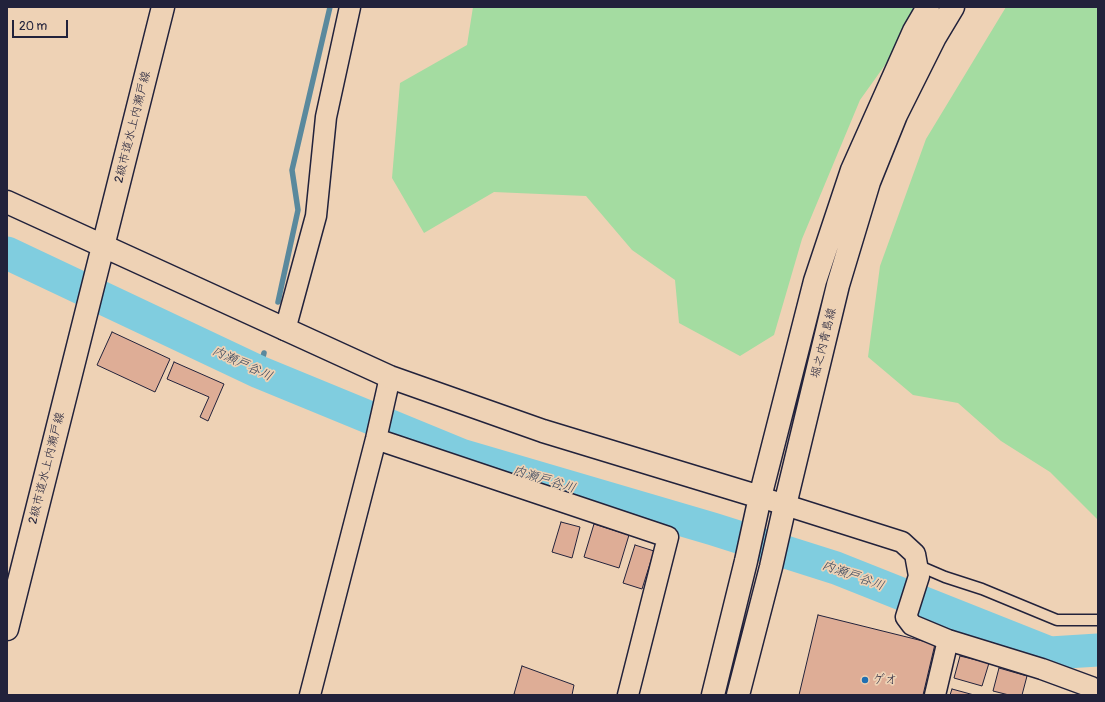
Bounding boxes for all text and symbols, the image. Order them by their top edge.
scale bar [14,12,70,38]
text: 20 m [19,19,47,34]
street label: 2級市道水上内瀬戸線 [112,70,154,184]
street label: 堀之内青島線 [808,306,840,380]
water label: 内瀬戸谷川 [209,343,275,385]
street label: 2級市道水上内瀬戸線 [26,411,68,525]
water label: 内瀬戸谷川 [511,463,577,497]
water label: 内瀬戸谷川 [820,558,886,594]
place label: ゲオ [873,673,897,687]
marker: ゲオ [860,675,870,685]

